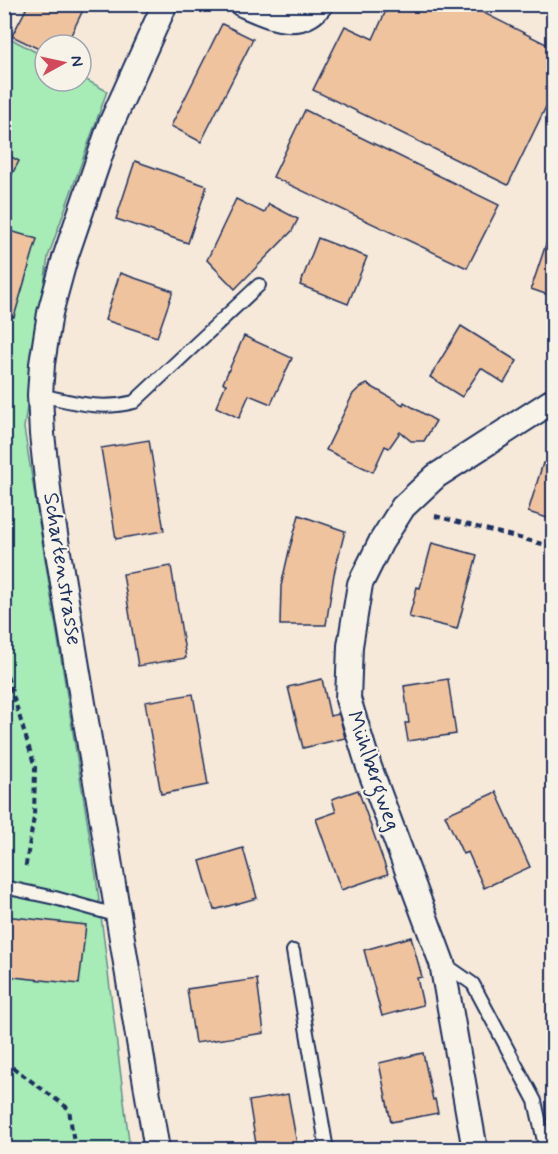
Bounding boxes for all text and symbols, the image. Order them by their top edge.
north arrow [33,33,93,93]
text: N [65,54,88,68]
street label: Schartenstrasse [36,491,88,647]
street label: Mühlbergweg [337,708,407,835]

